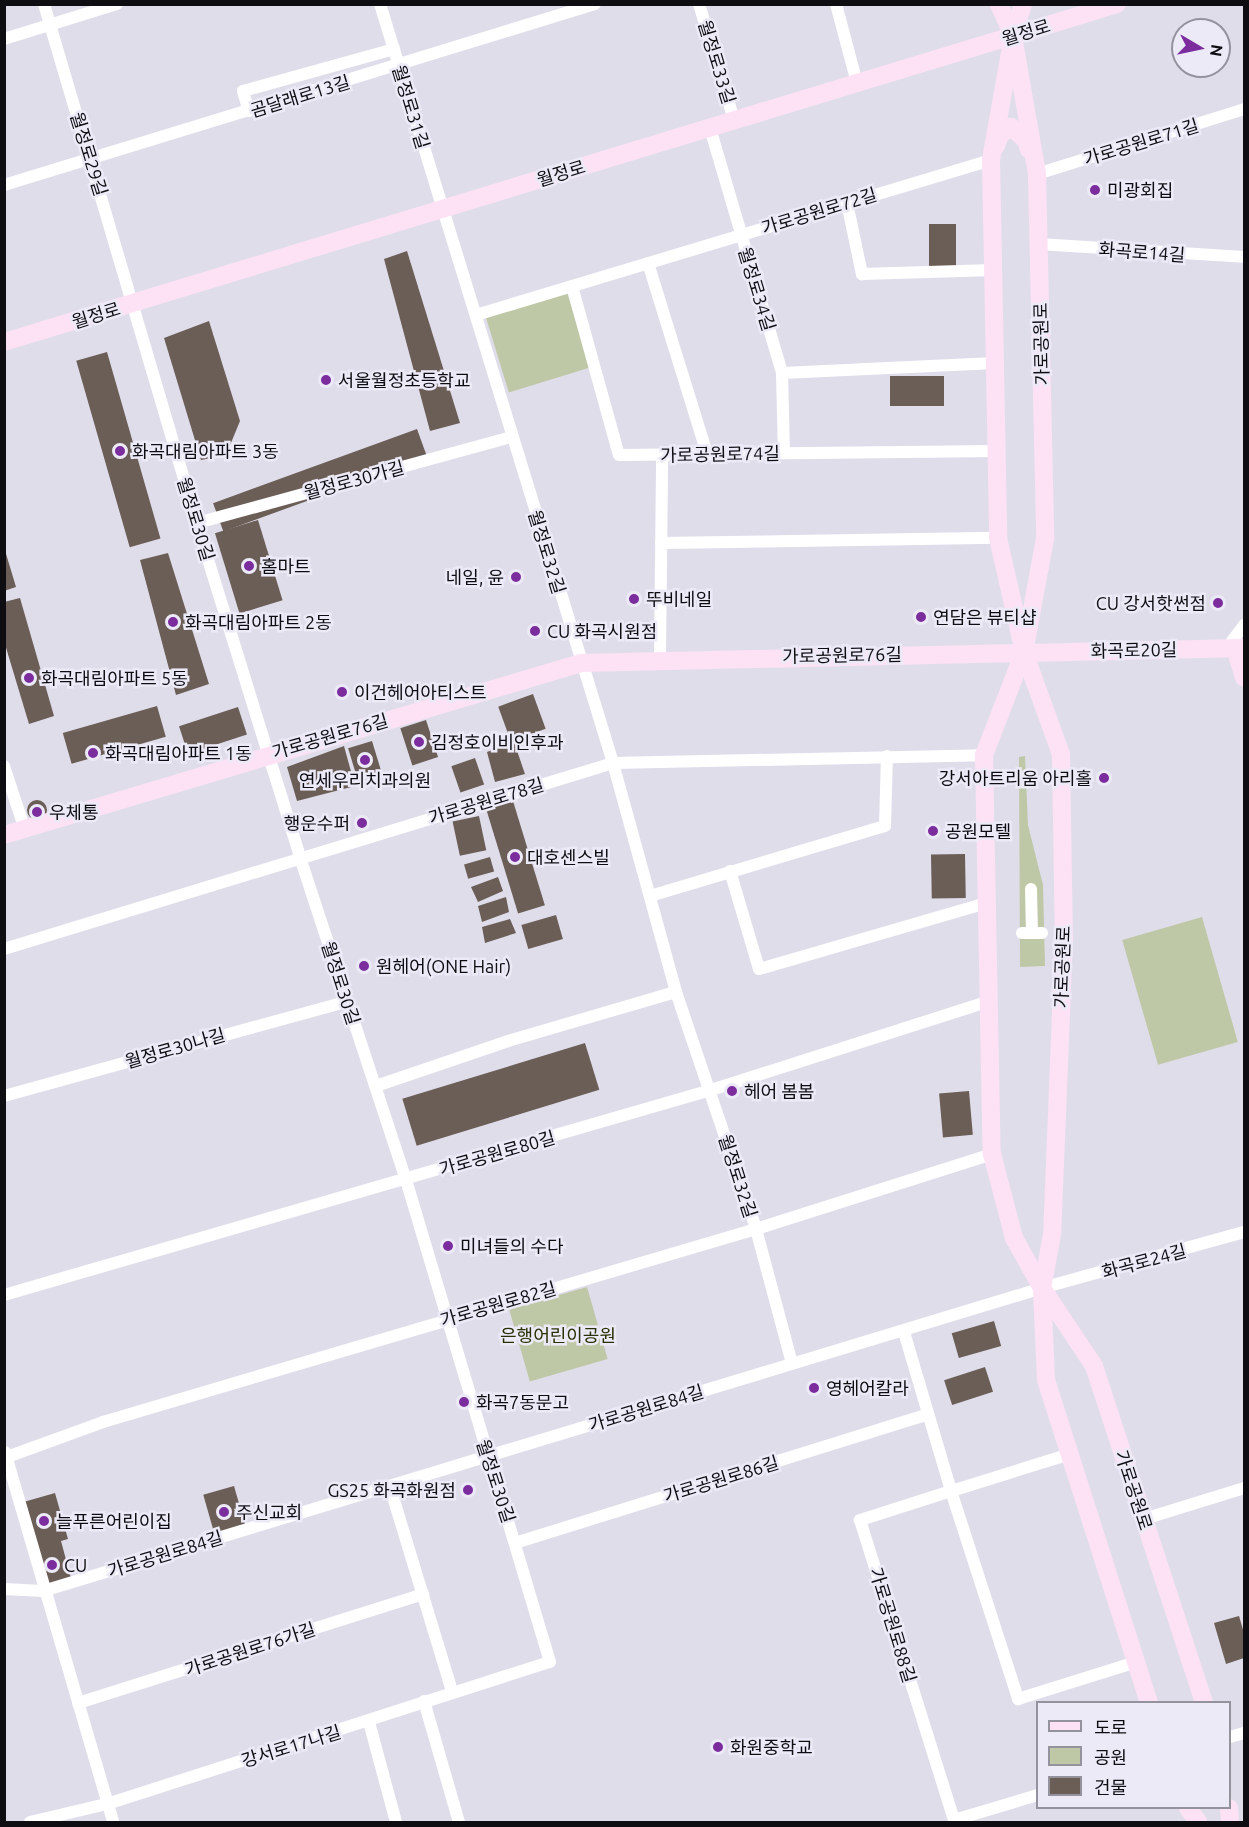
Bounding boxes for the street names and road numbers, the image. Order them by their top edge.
street label: 월정로 [999,14,1053,50]
street label: 월정로33길 [694,17,740,107]
street label: 월정로31길 [388,62,434,152]
street label: 곰달래로13길 [248,71,352,121]
street label: 월정로29길 [66,109,112,199]
street label: 가로공원로71길 [1081,114,1201,170]
street label: 월정로 [534,155,588,191]
street label: 가로공원로72길 [759,183,879,239]
street label: 화곡로14길 [1098,238,1186,266]
street label: 월정로34길 [734,244,780,334]
street label: 월정로 [69,297,123,333]
street label: 가로공원로 [1029,302,1053,386]
street label: 가로공원로74길 [660,442,780,466]
street label: 월정로30가길 [301,456,407,504]
street label: 월정로30길 [173,474,219,564]
street label: 월정로32길 [524,507,570,597]
street label: 화곡로20길 [1091,638,1177,662]
street label: 가로공원로76길 [782,643,902,667]
street label: 가로공원로76길 [270,709,390,763]
street label: 가로공원로78길 [426,773,546,829]
street label: 가로공원로 [1050,925,1074,1009]
street label: 월정로30길 [317,939,365,1027]
street label: 월정로30나길 [122,1023,228,1073]
street label: 가로공원로80길 [437,1126,557,1180]
street label: 월정로32길 [714,1132,762,1220]
street label: 화곡로24길 [1099,1239,1189,1283]
street label: 가로공원로82길 [438,1277,558,1331]
street label: 가로공원로84길 [586,1380,706,1436]
street label: 월정로30길 [472,1437,520,1525]
street label: 가로공원로 [1111,1447,1157,1533]
street label: 가로공원로86길 [661,1451,781,1507]
street label: 가로공원로84길 [105,1526,225,1582]
street label: 가로공원로88길 [865,1565,921,1685]
street label: 가로공원로76가길 [182,1618,318,1680]
street label: 강서로17나길 [239,1721,343,1771]

